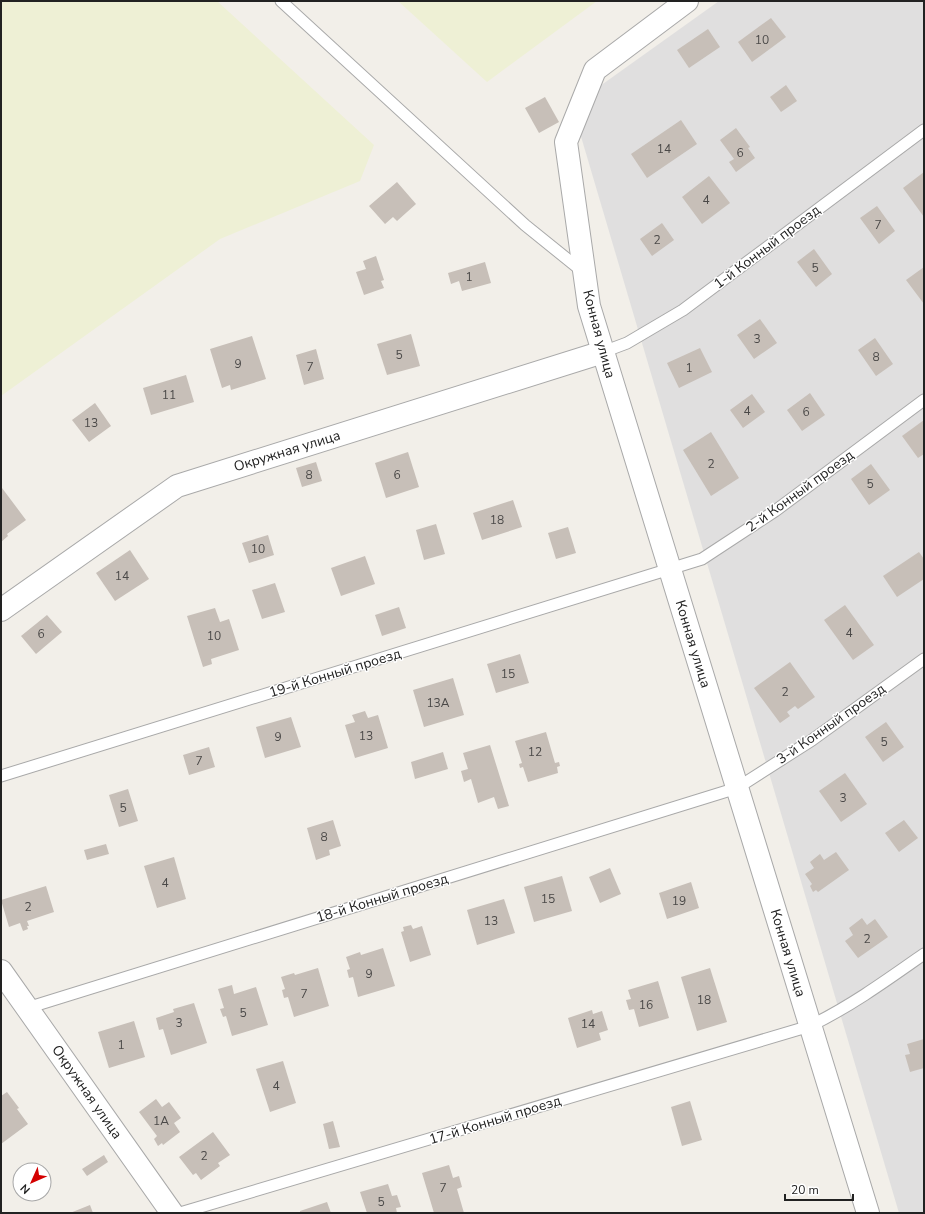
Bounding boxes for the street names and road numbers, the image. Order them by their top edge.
street label: 1-й Конный проезд [710,201,824,293]
street label: Конная улица [578,288,620,380]
street label: Окружная улица [231,426,343,476]
street label: 2-й Конный проезд [742,445,858,537]
street label: Конная улица [671,598,715,690]
street label: 19-й Конный проезд [267,644,403,702]
street label: 3-й Конный проезд [773,679,889,769]
street label: 18-й Конный проезд [314,869,450,927]
street label: Конная улица [766,907,810,999]
street label: Окружная улица [47,1041,127,1143]
street label: 17-й Конный проезд [427,1091,563,1149]

